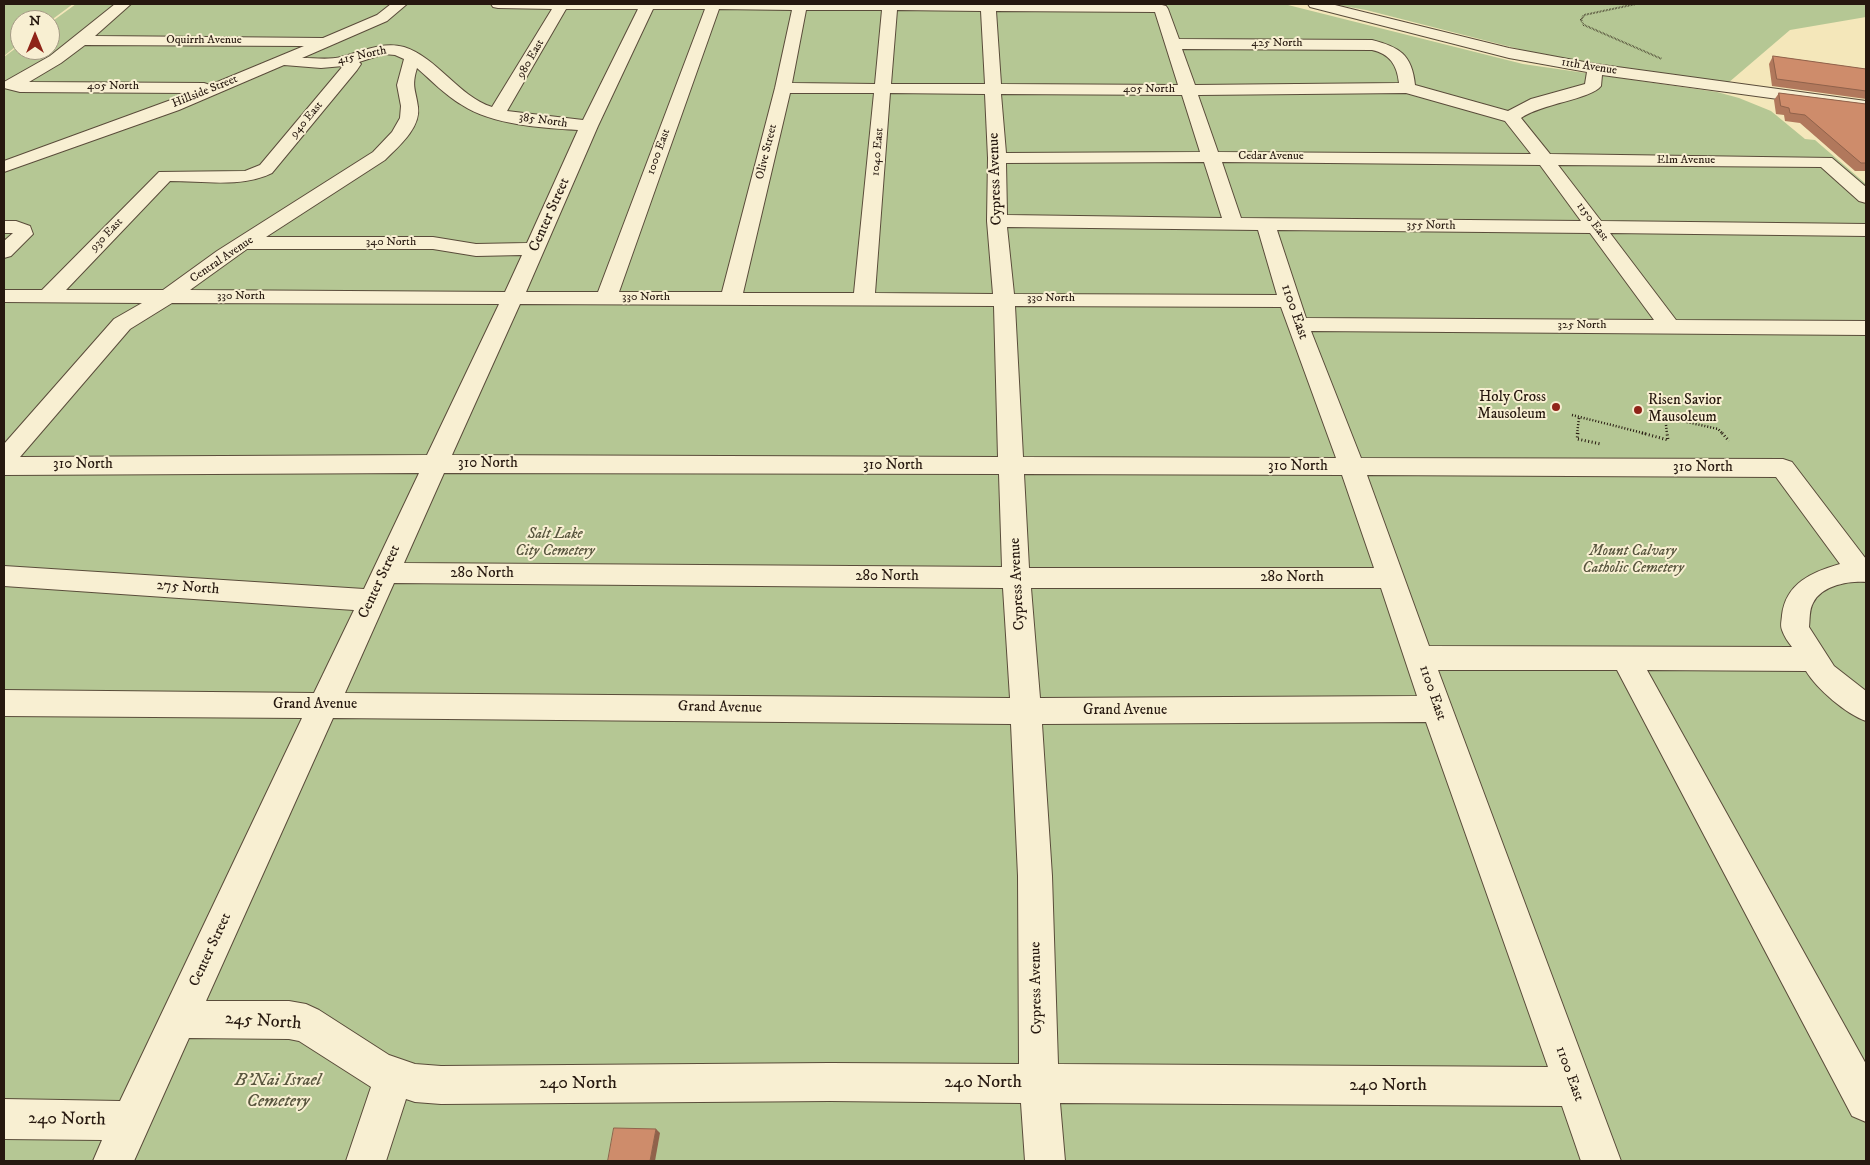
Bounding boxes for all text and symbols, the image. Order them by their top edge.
north arrow [10,10,60,60]
text: N [29,12,41,30]
street label: Oquirrh Avenue [166,34,242,48]
street label: 980 East [514,37,548,81]
street label: 425 North [1251,37,1303,51]
street label: 415 North [336,44,388,68]
street label: 11th Avenue [1560,55,1618,79]
street label: Hillside Street [170,72,240,112]
street label: 405 North [87,80,139,94]
street label: 405 North [1123,83,1175,97]
street label: 940 East [288,99,326,141]
street label: 385 North [518,110,568,132]
street label: Olive Street [753,123,781,181]
street label: 1000 East [644,127,674,177]
street label: 1040 East [869,127,887,177]
street label: Cypress Avenue [985,132,1007,226]
street label: Cedar Avenue [1238,150,1304,164]
street label: Elm Avenue [1657,154,1715,168]
street label: Center Street [526,175,574,255]
street label: 1150 East [1573,200,1611,244]
street label: 930 East [88,215,126,255]
street label: 355 North [1406,218,1456,234]
street label: Central Avenue [188,234,256,286]
street label: 340 North [366,236,416,250]
street label: 1100 East [1276,282,1312,342]
street label: 330 North [217,290,265,304]
street label: 330 North [622,291,670,305]
street label: 330 North [1027,292,1075,306]
street label: 325 North [1558,319,1606,333]
place label: Holy Cross Mausoleum [1477,389,1546,424]
place label: Risen Savior Mausoleum [1648,392,1722,427]
marker: Holy Cross Mausoleum [1550,401,1562,413]
marker: Risen Savior Mausoleum [1632,404,1644,416]
street label: 310 North [458,455,518,473]
street label: 310 North [53,456,113,474]
street label: 310 North [863,457,923,475]
street label: 310 North [1268,458,1328,476]
street label: 310 North [1673,459,1733,477]
park label: Salt Lake City Cemetery [515,526,595,561]
street label: Cypress Avenue [1007,537,1029,631]
street label: Center Street [355,542,405,622]
park label: Mount Calvary Catholic Cemetery [1582,543,1684,578]
street label: 280 North [450,565,514,583]
street label: 280 North [855,568,919,586]
street label: 280 North [1260,569,1324,587]
street label: 275 North [156,577,220,599]
street label: 1100 East [1414,663,1450,723]
street label: Grand Avenue [273,696,357,714]
street label: Grand Avenue [678,698,762,718]
street label: Grand Avenue [1083,702,1167,720]
street label: Center Street [186,910,236,990]
street label: Cypress Avenue [1027,941,1047,1035]
street label: 245 North [224,1009,302,1035]
street label: 1100 East [1551,1044,1587,1104]
park label: B'Nai Israel Cemetery [235,1070,321,1112]
street label: 240 North [944,1072,1022,1094]
street label: 240 North [539,1073,617,1095]
street label: 240 North [1349,1075,1427,1097]
street label: 240 North [28,1109,106,1131]

